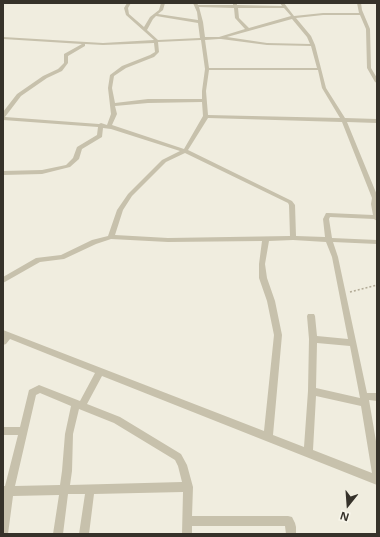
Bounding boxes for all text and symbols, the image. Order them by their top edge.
north arrow [328,485,368,525]
text: N [338,508,351,525]

